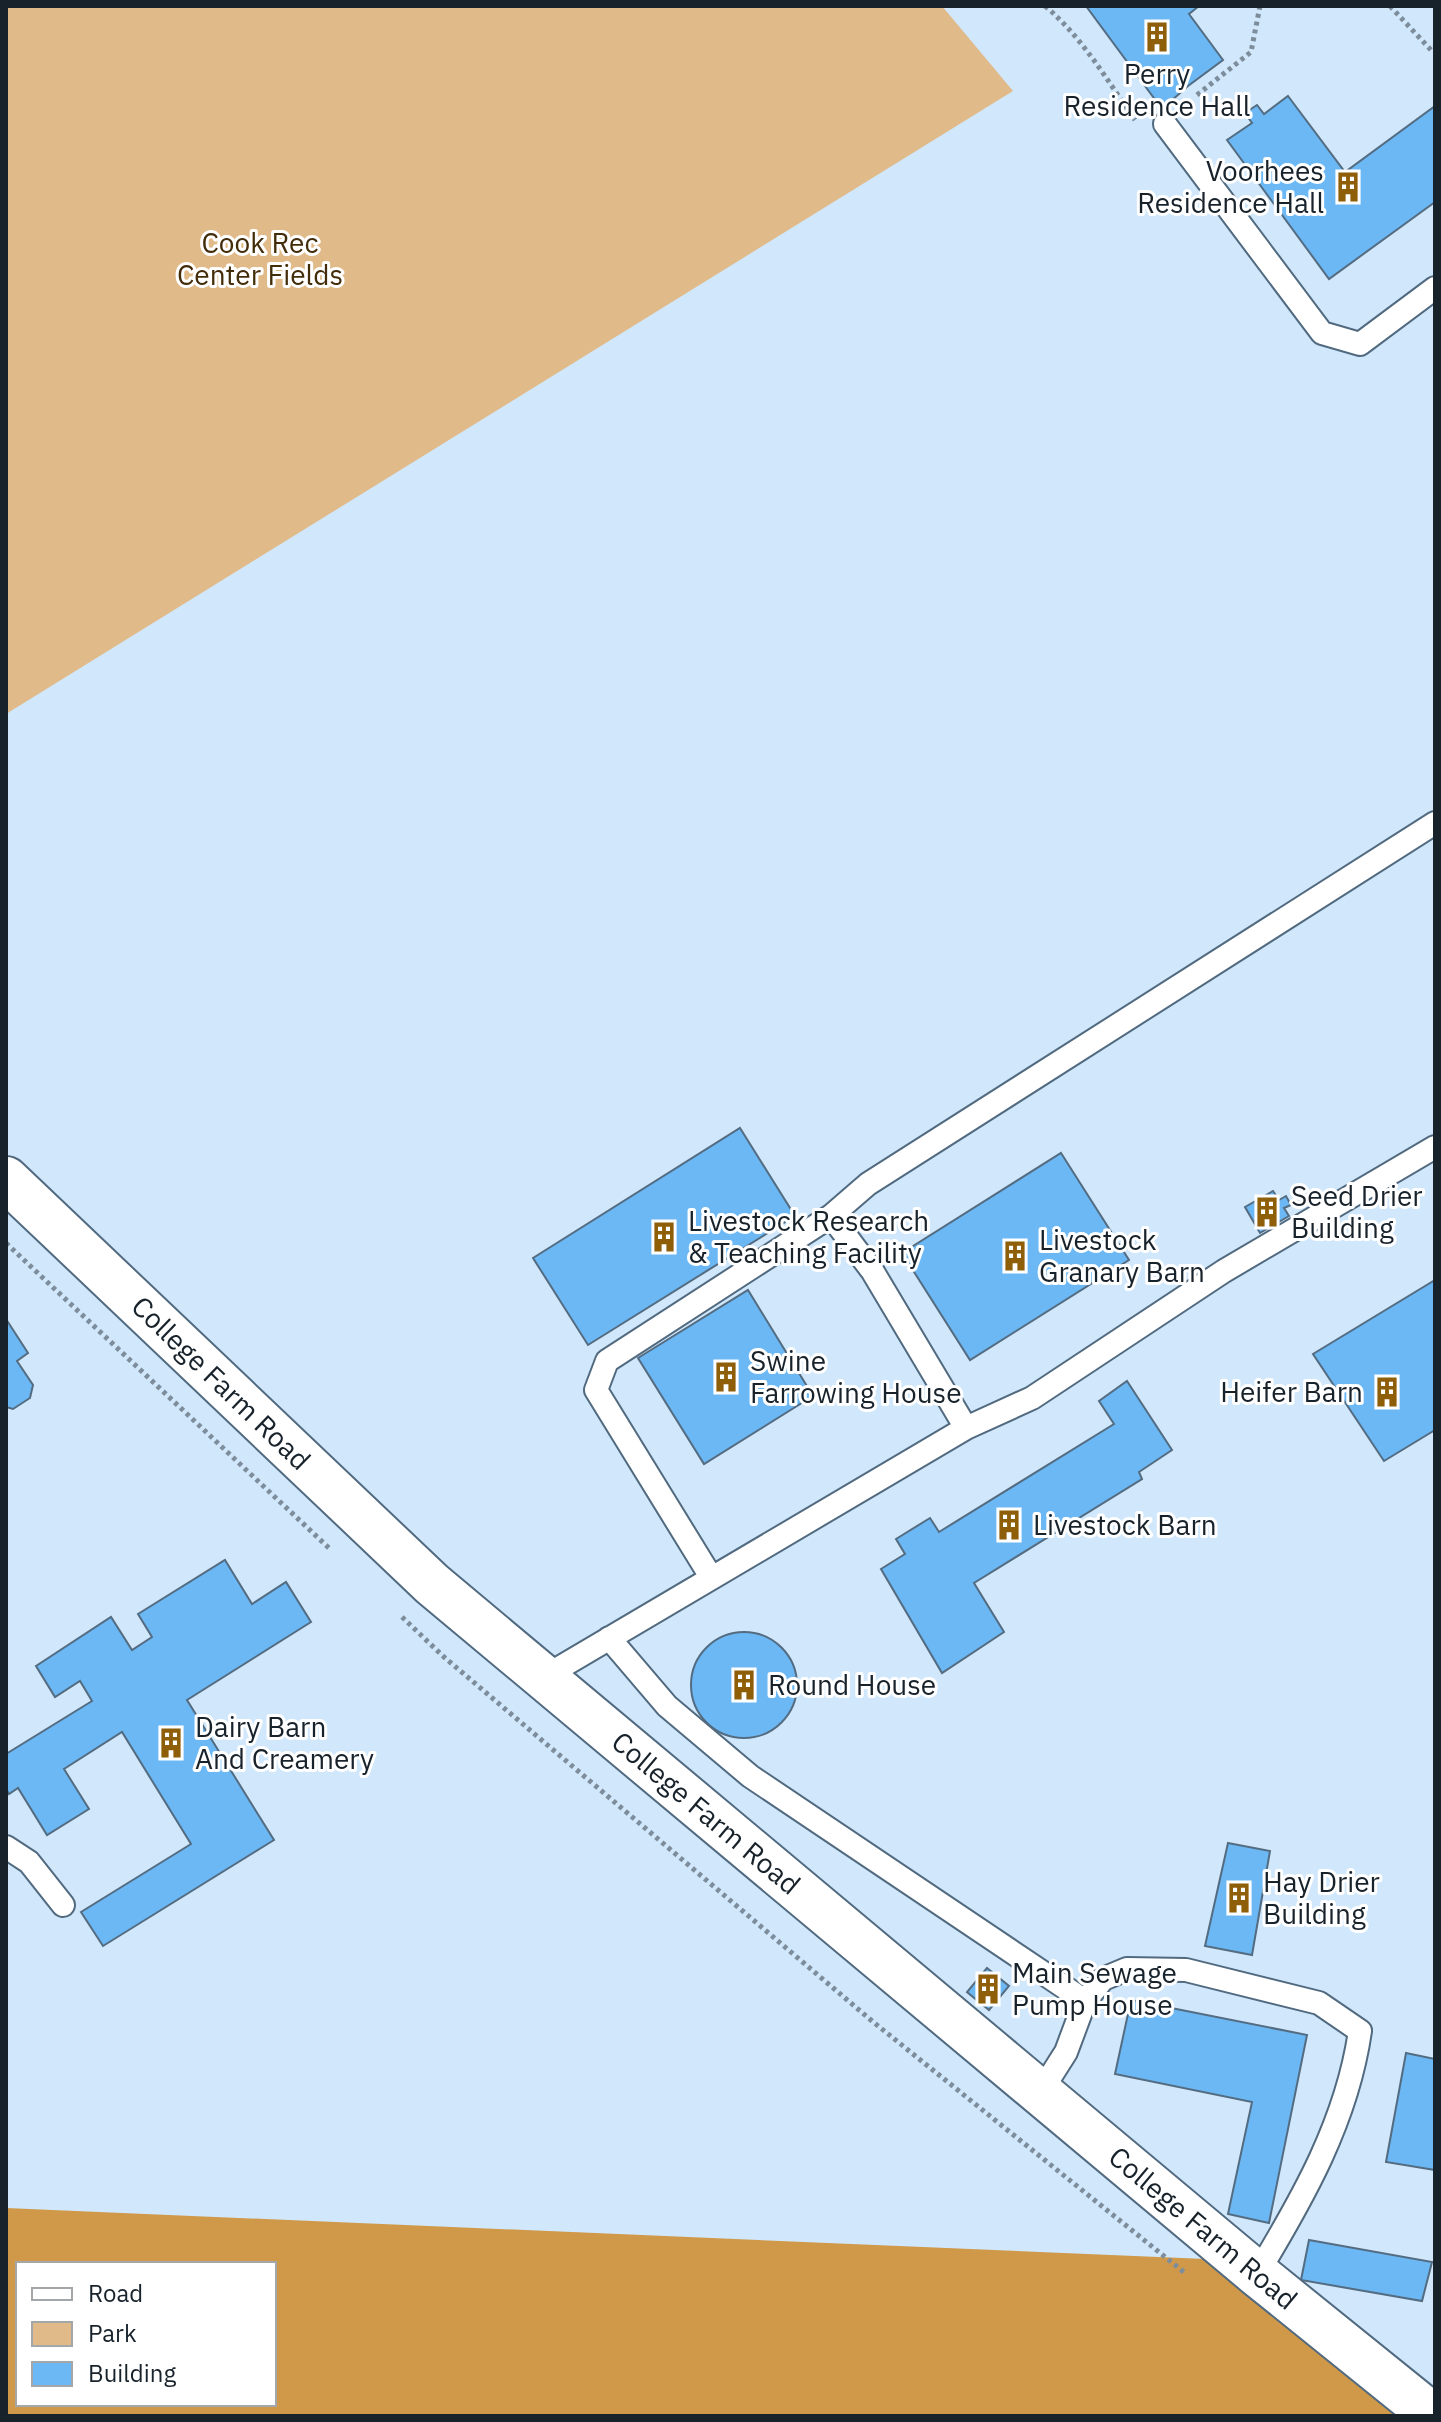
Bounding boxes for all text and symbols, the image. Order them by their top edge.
building icon: Perry Residence Hall [1140,20,1174,54]
place label: Perry Residence Hall [1064,55,1250,124]
place label: Voorhees Residence Hall [1137,152,1324,221]
building icon: Voorhees Residence Hall [1331,170,1365,204]
park label: Cook Rec Center Fields [177,224,343,293]
place label: Seed Drier Building [1291,1177,1423,1246]
building icon: Seed Drier Building [1250,1195,1284,1229]
place label: Livestock Research & Teaching Facility [688,1202,929,1271]
building icon: Livestock Research & Teaching Facility [647,1220,681,1254]
place label: Livestock Granary Barn [1039,1221,1205,1290]
building icon: Livestock Granary Barn [998,1239,1032,1273]
street label: College Farm Road [124,1288,319,1478]
place label: Swine Farrowing House [750,1342,962,1411]
building icon: Swine Farrowing House [709,1360,743,1394]
place label: Heifer Barn [1220,1373,1363,1410]
building icon: Heifer Barn [1370,1375,1404,1409]
place label: Livestock Barn [1033,1506,1217,1543]
building icon: Livestock Barn [992,1508,1026,1542]
place label: Round House [768,1666,936,1703]
building icon: Round House [727,1668,761,1702]
place label: Dairy Barn And Creamery [195,1708,374,1777]
street label: College Farm Road [604,1723,808,1902]
building icon: Dairy Barn And Creamery [154,1726,188,1760]
place label: Hay Drier Building [1263,1863,1380,1932]
building icon: Hay Drier Building [1222,1881,1256,1915]
place label: Main Sewage Pump House [1012,1954,1177,2023]
building icon: Main Sewage Pump House [971,1972,1005,2006]
street label: College Farm Road [1101,2138,1305,2317]
legend [16,2262,276,2406]
text: Road [88,2277,143,2309]
text: Park [88,2317,137,2349]
text: Building [88,2357,176,2389]

